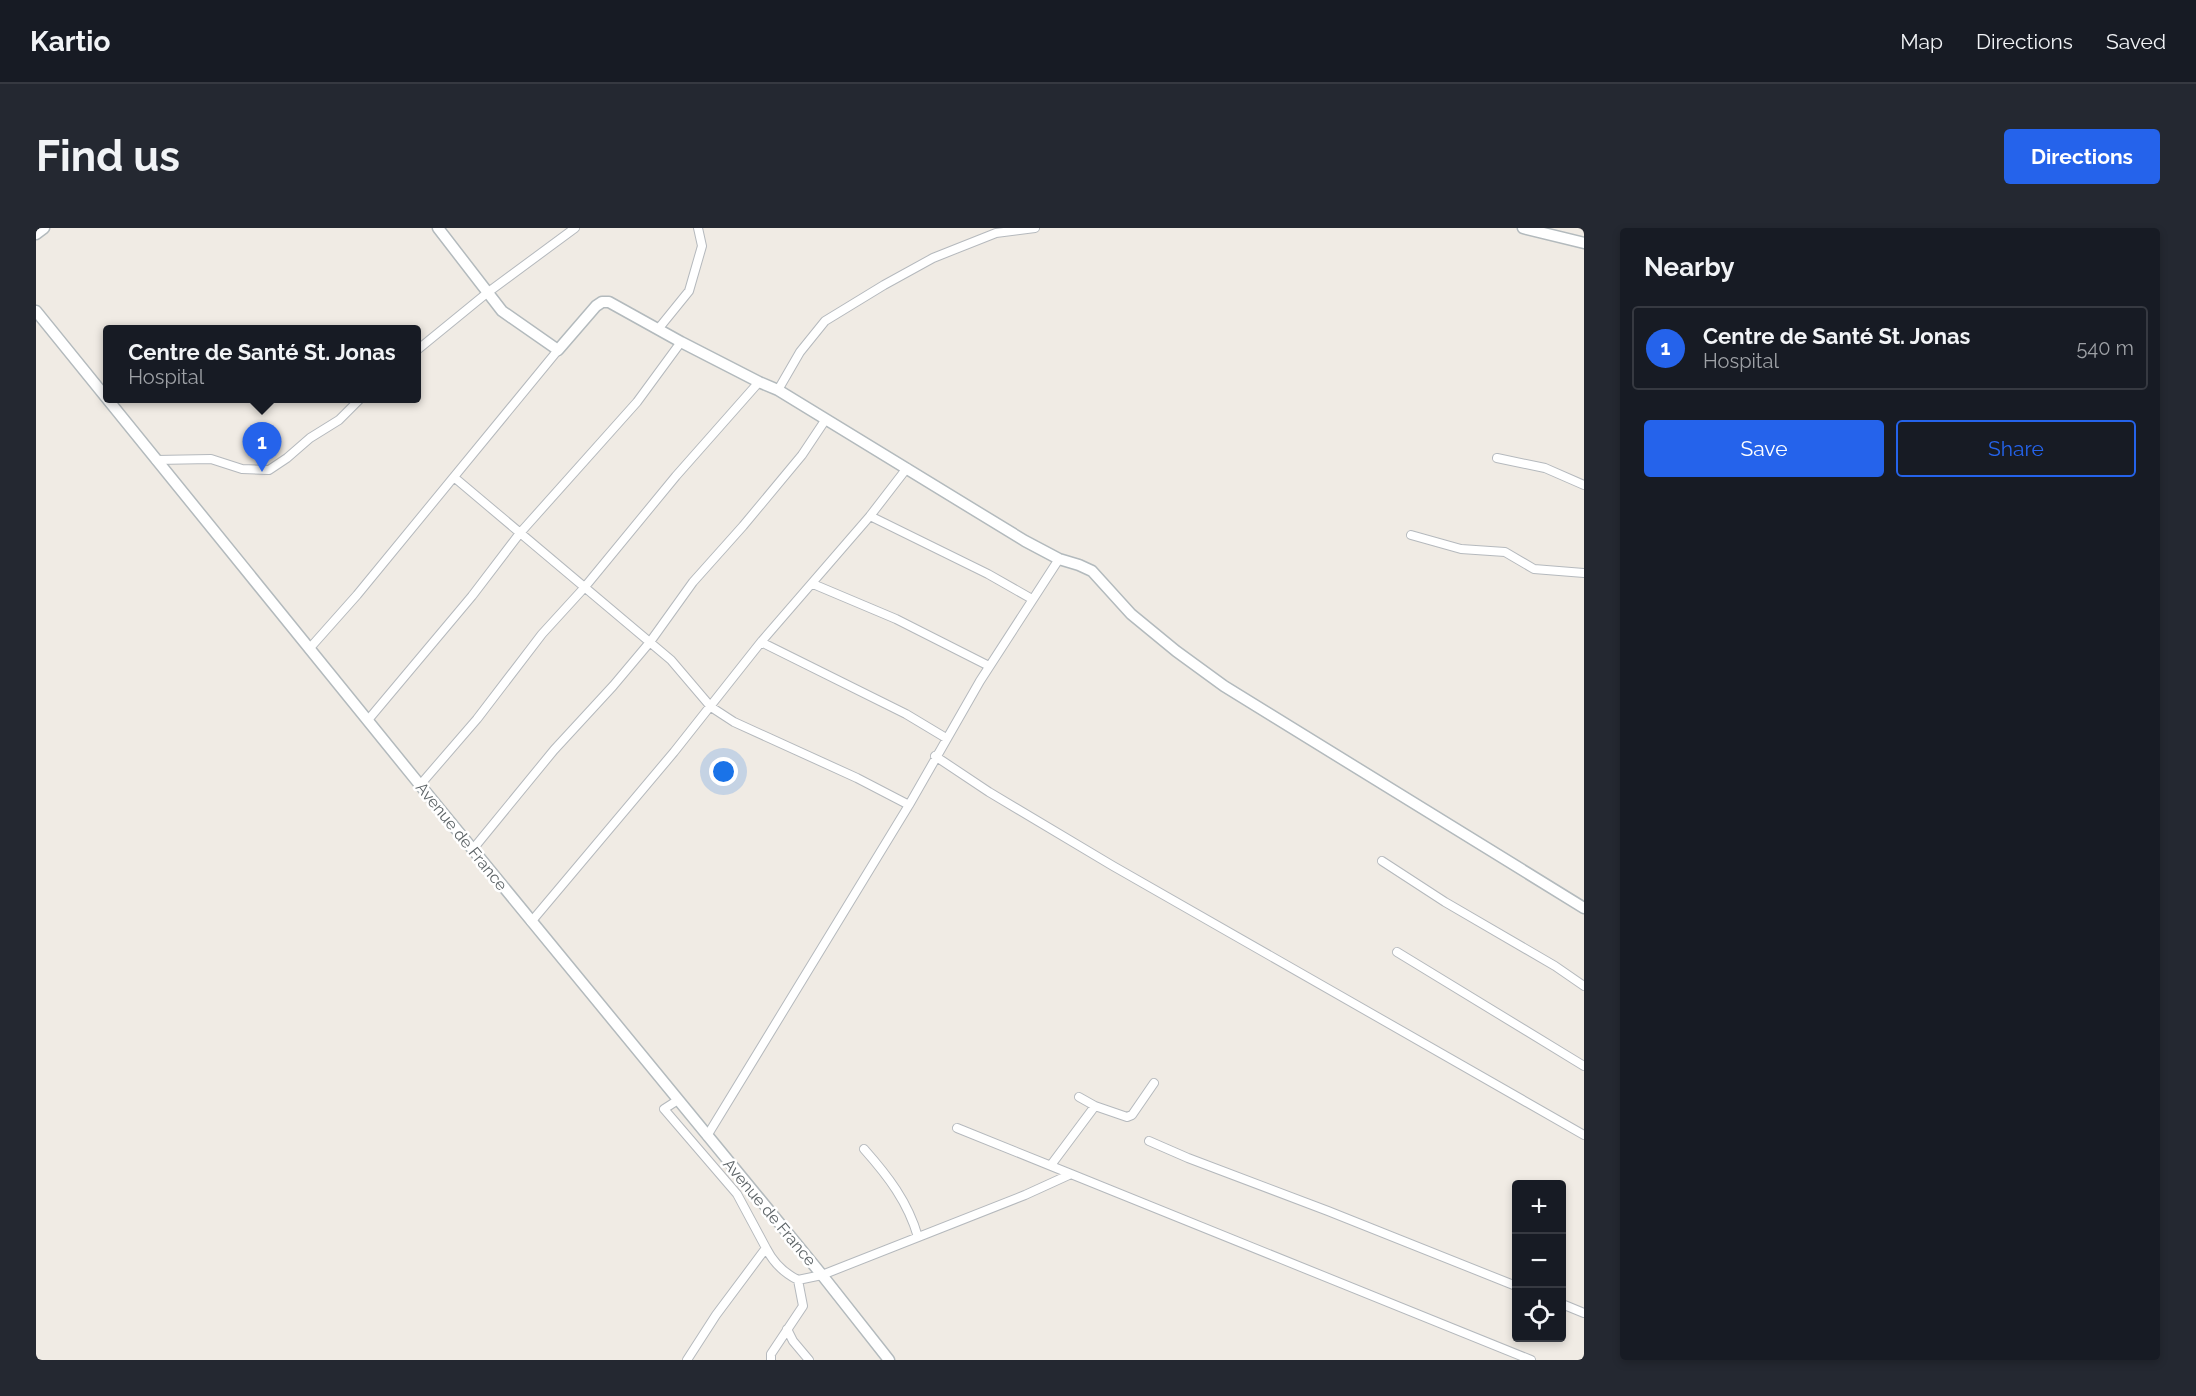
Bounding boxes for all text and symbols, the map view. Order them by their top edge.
text: Kartio [30,25,110,58]
text: Map [1900,29,1943,54]
text: Directions [1976,29,2073,54]
text: Saved [2106,29,2166,54]
button: Directions [2004,129,2160,184]
text: Find us [36,132,180,181]
text: Nearby [1644,252,1734,282]
text: Centre de Santé St. Jonas [1703,323,1970,349]
popup [103,325,421,403]
text: 1 [1661,336,1670,360]
text: 540 m [2076,336,2134,360]
text: Centre de Santé St. Jonas [128,339,396,365]
text: Hospital [1703,349,1779,373]
text: Hospital [128,365,204,389]
button: Save [1644,420,1884,477]
button: Share [1896,420,2136,477]
pin: 1 [242,422,282,472]
your location [709,757,738,786]
street label: Avenue de France [412,778,511,894]
street label: Avenue de France [719,1155,820,1270]
map controls [1512,1180,1566,1342]
button: + [1512,1180,1566,1234]
button: − [1512,1234,1566,1288]
button: locate [1512,1288,1566,1342]

